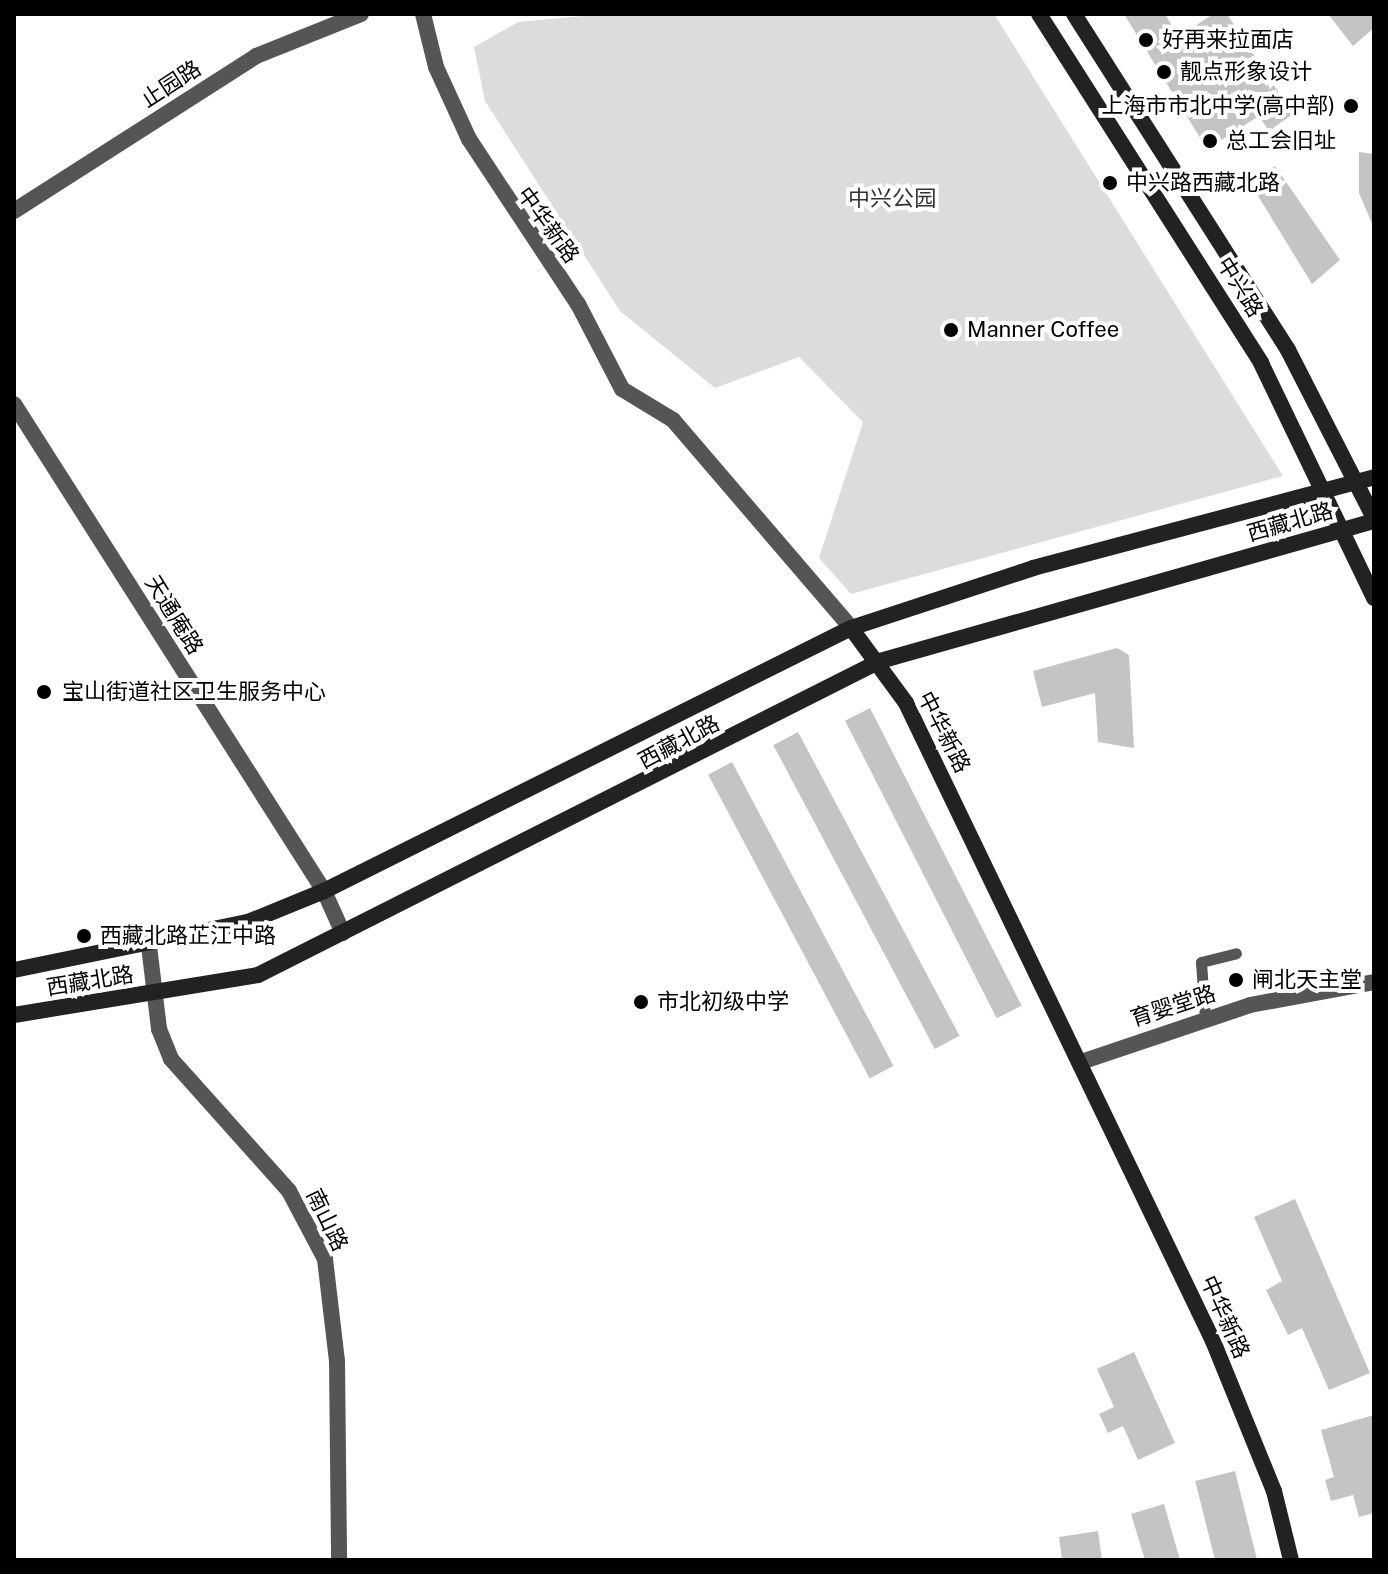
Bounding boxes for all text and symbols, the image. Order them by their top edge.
place label: 好再来拉面店 [1162,27,1294,53]
marker: 好再来拉面店 [1137,31,1155,49]
street label: 止园路 [136,55,206,113]
place label: 靓点形象设计 [1180,59,1312,85]
marker: 靓点形象设计 [1155,63,1173,81]
place label: 上海市市北中学(高中部) [1102,93,1335,119]
marker: 上海市市北中学(高中部) [1342,97,1360,115]
place label: 总工会旧址 [1226,128,1336,154]
marker: 总工会旧址 [1201,132,1219,150]
place label: 中兴路西藏北路 [1126,170,1280,196]
marker: 中兴路西藏北路 [1101,174,1119,192]
street label: 中华新路 [511,182,585,268]
park label: 中兴公园 [848,186,936,212]
street label: 中兴路 [1211,252,1269,322]
place label: Manner Coffee [967,317,1119,343]
marker: Manner Coffee [942,321,960,339]
street label: 西藏北路 [1244,497,1336,547]
street label: 天通庵路 [139,571,209,659]
place label: 宝山街道社区卫生服务中心 [62,679,326,705]
marker: 宝山街道社区卫生服务中心 [33,681,55,703]
street label: 中华新路 [912,687,976,777]
street label: 西藏北路 [634,710,724,774]
place label: 西藏北路芷江中路 [100,923,276,949]
marker: 西藏北路芷江中路 [75,927,93,945]
street label: 西藏北路 [44,961,136,1001]
place label: 闸北天主堂 [1252,967,1362,993]
marker: 闸北天主堂 [1227,971,1245,989]
street label: 育婴堂路 [1127,980,1219,1032]
place label: 市北初级中学 [657,989,789,1015]
marker: 市北初级中学 [632,993,650,1011]
street label: 南山路 [301,1185,353,1255]
street label: 中华新路 [1195,1271,1255,1363]

